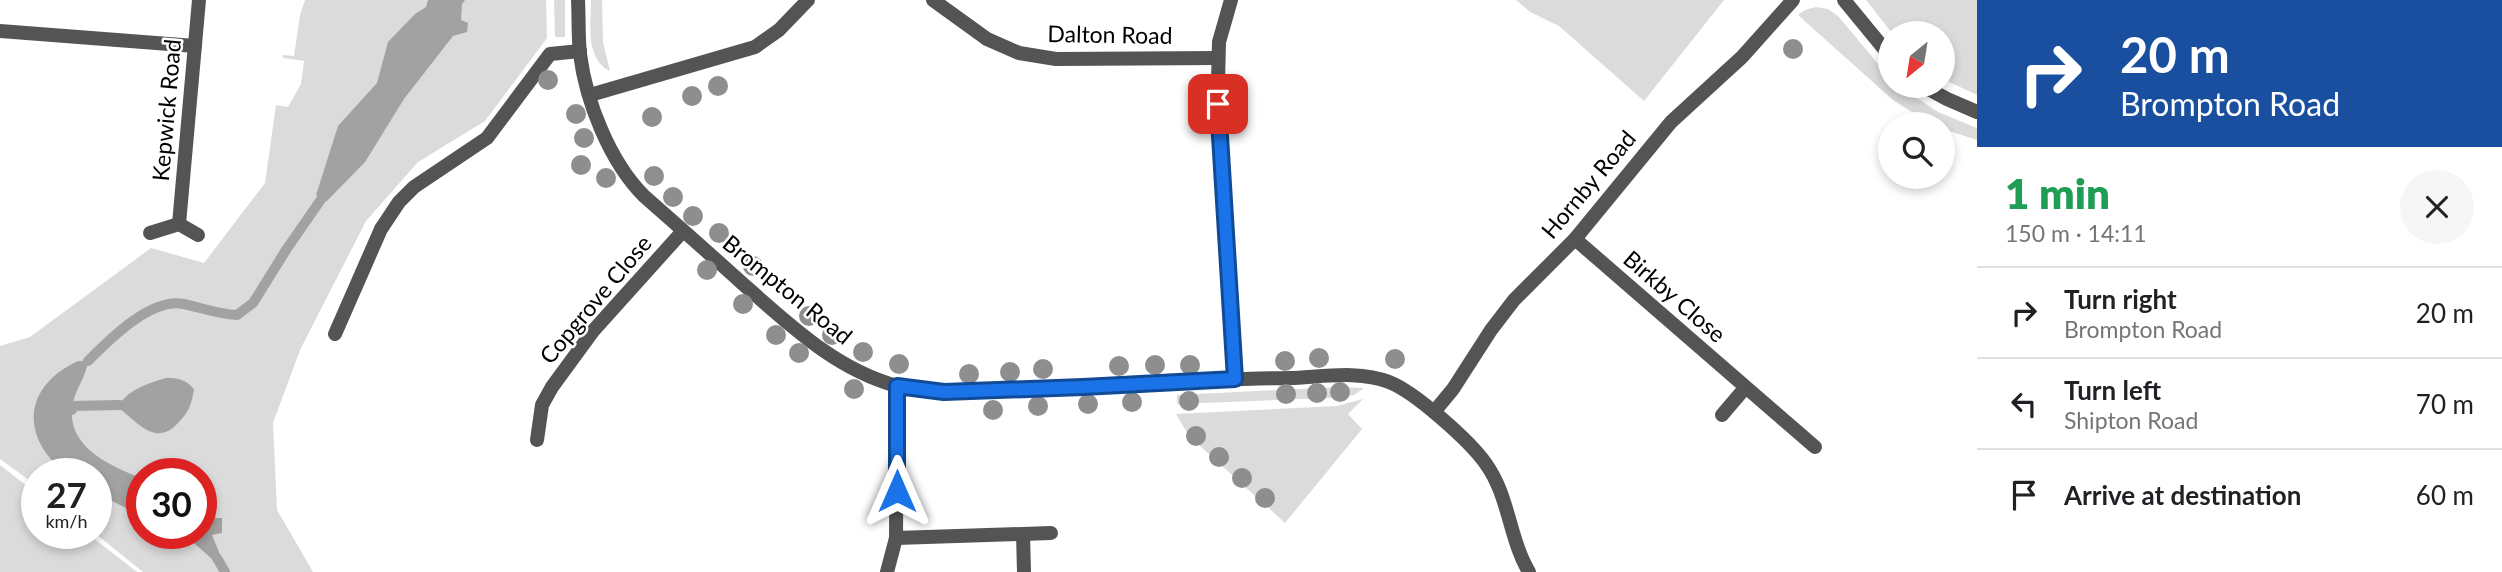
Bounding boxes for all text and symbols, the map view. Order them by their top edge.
street label: Dalton Road [1047,19,1173,49]
north arrow [1878,21,1955,98]
map controls [1878,21,1955,189]
text: 20 m [2120,25,2230,83]
icon: right [2005,28,2096,119]
street label: Kepwick Road [146,38,186,182]
pin [1188,74,1248,134]
text: Brompton Road [2120,84,2340,123]
icon: arrive [1199,85,1237,123]
button: search [1878,112,1955,189]
street label: Hornby Road [1535,124,1641,244]
text: 1 min [2005,168,2110,218]
button: close [2400,170,2474,244]
text: 150 m · 14:11 [2005,219,2147,247]
street label: Brompton Road [718,228,858,350]
street label: Copgrove Close [533,229,657,369]
street label: Birkby Close [1618,244,1732,348]
text: Turn right [2064,283,2177,315]
icon: right [2005,294,2043,332]
text: 20 m [2416,297,2474,329]
text: Brompton Road [2064,315,2222,343]
text: Turn left [2064,374,2161,406]
icon: left [2005,385,2043,423]
text: 70 m [2416,388,2474,420]
text: Shipton Road [2064,406,2198,434]
position arrow [860,454,934,528]
speed limit sign: 30 [126,458,217,549]
text: 27 [46,473,87,515]
icon: arrive [2005,476,2043,514]
text: Arrive at destination [2064,479,2301,511]
text: 60 m [2416,479,2474,511]
text: km/h [45,510,88,532]

